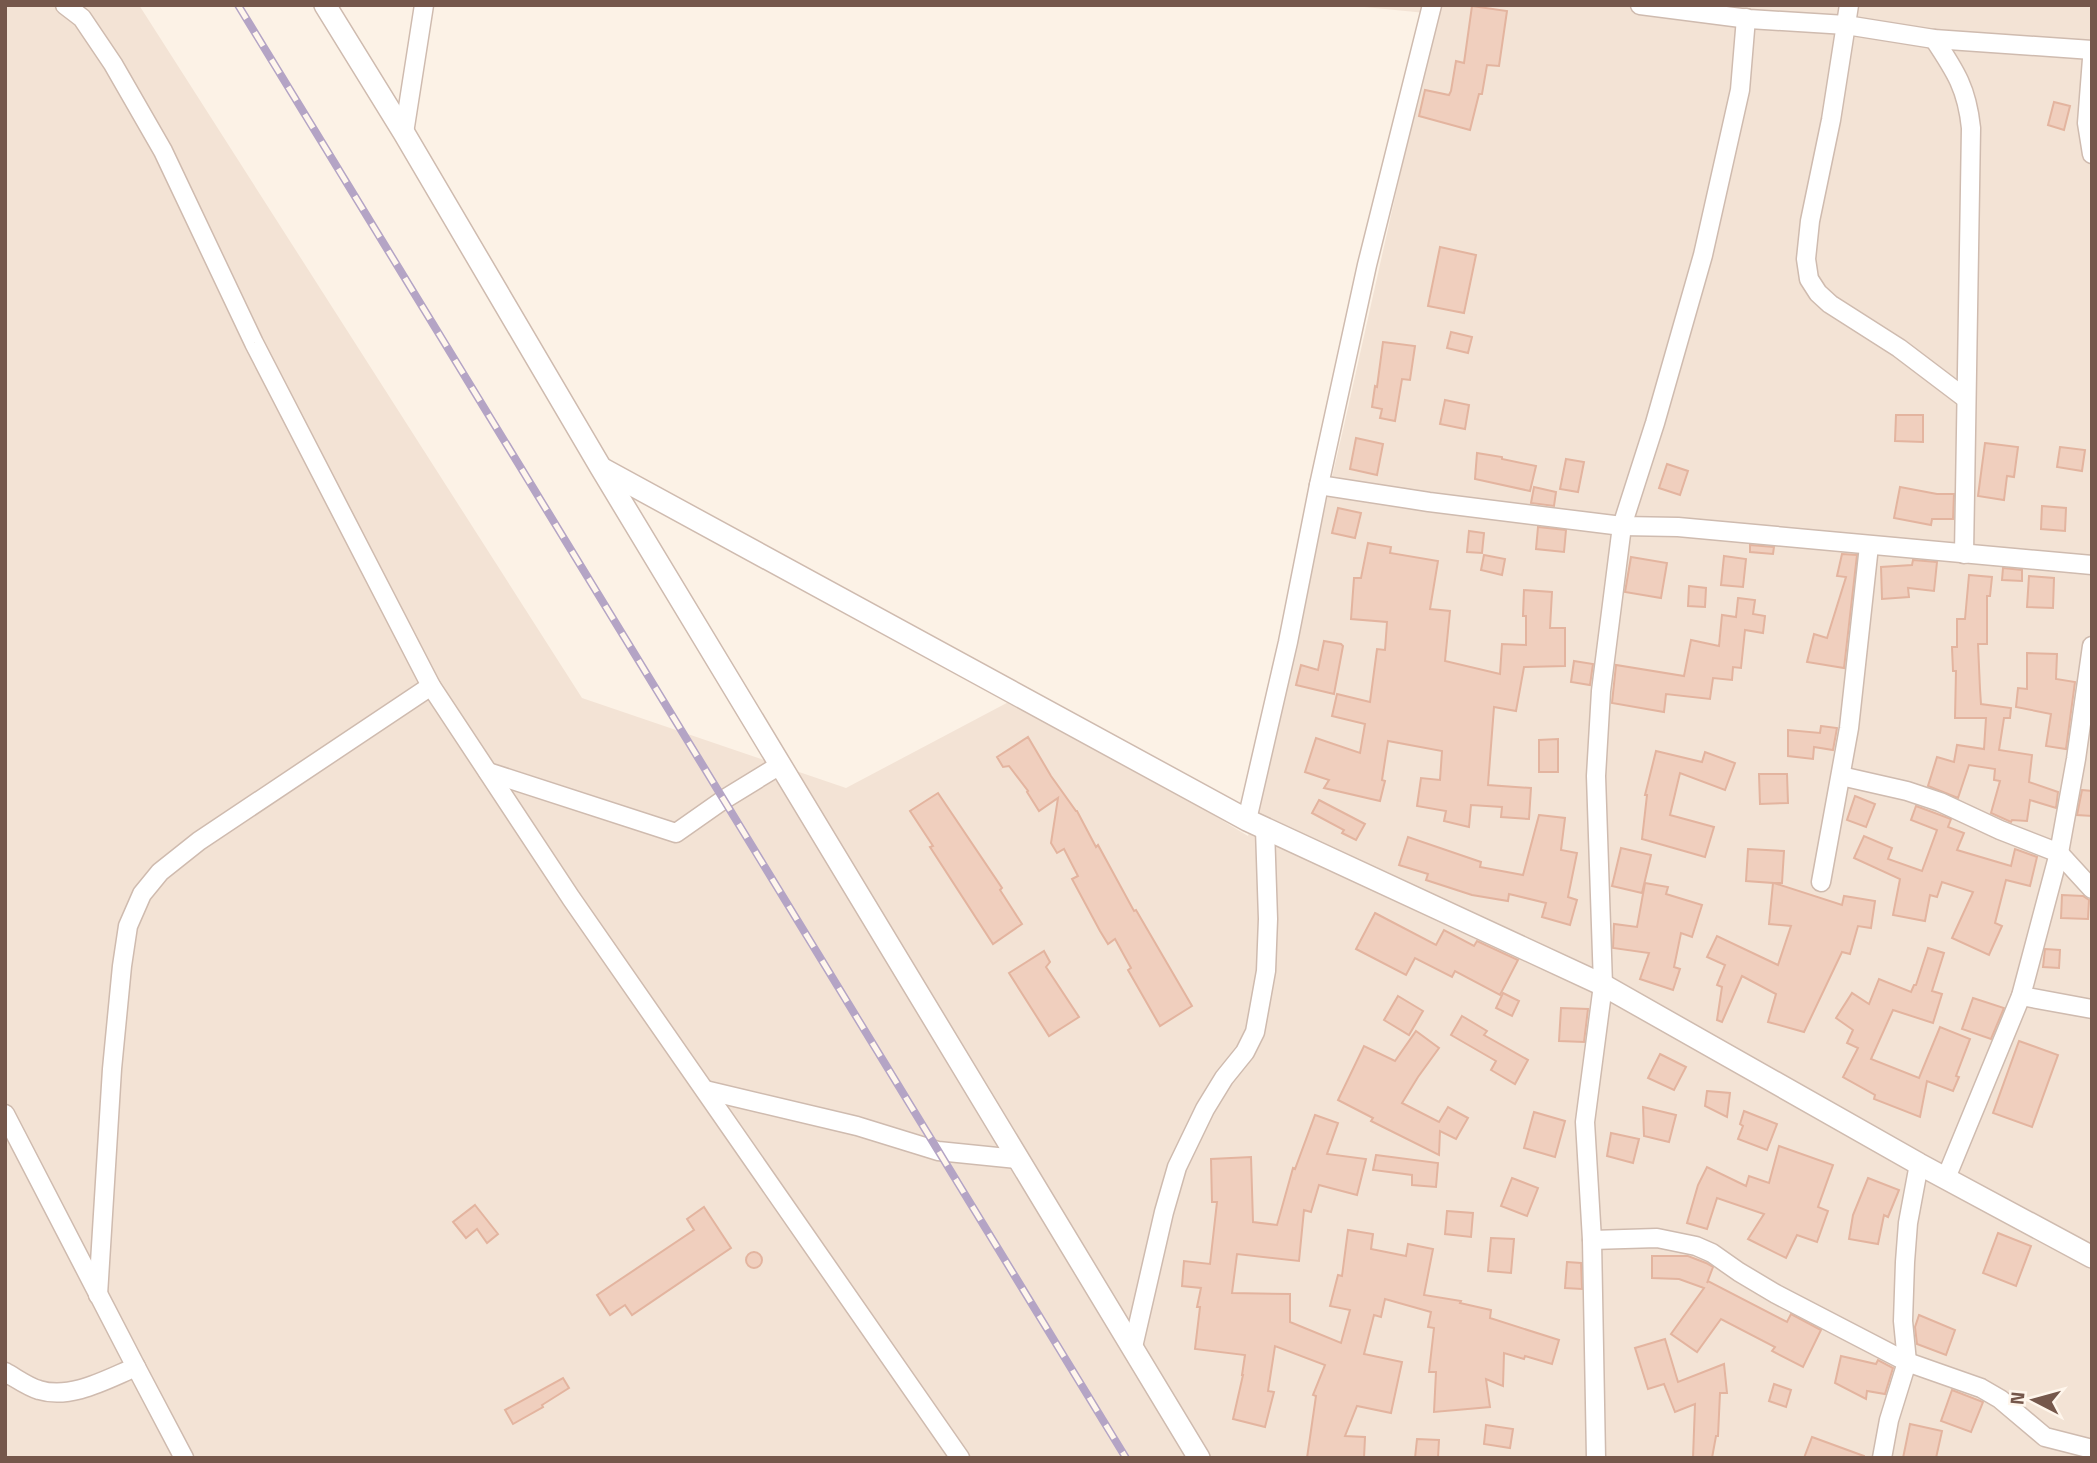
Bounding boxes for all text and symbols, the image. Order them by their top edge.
north arrow [1999,1365,2069,1435]
text: N [2001,1390,2032,1406]

